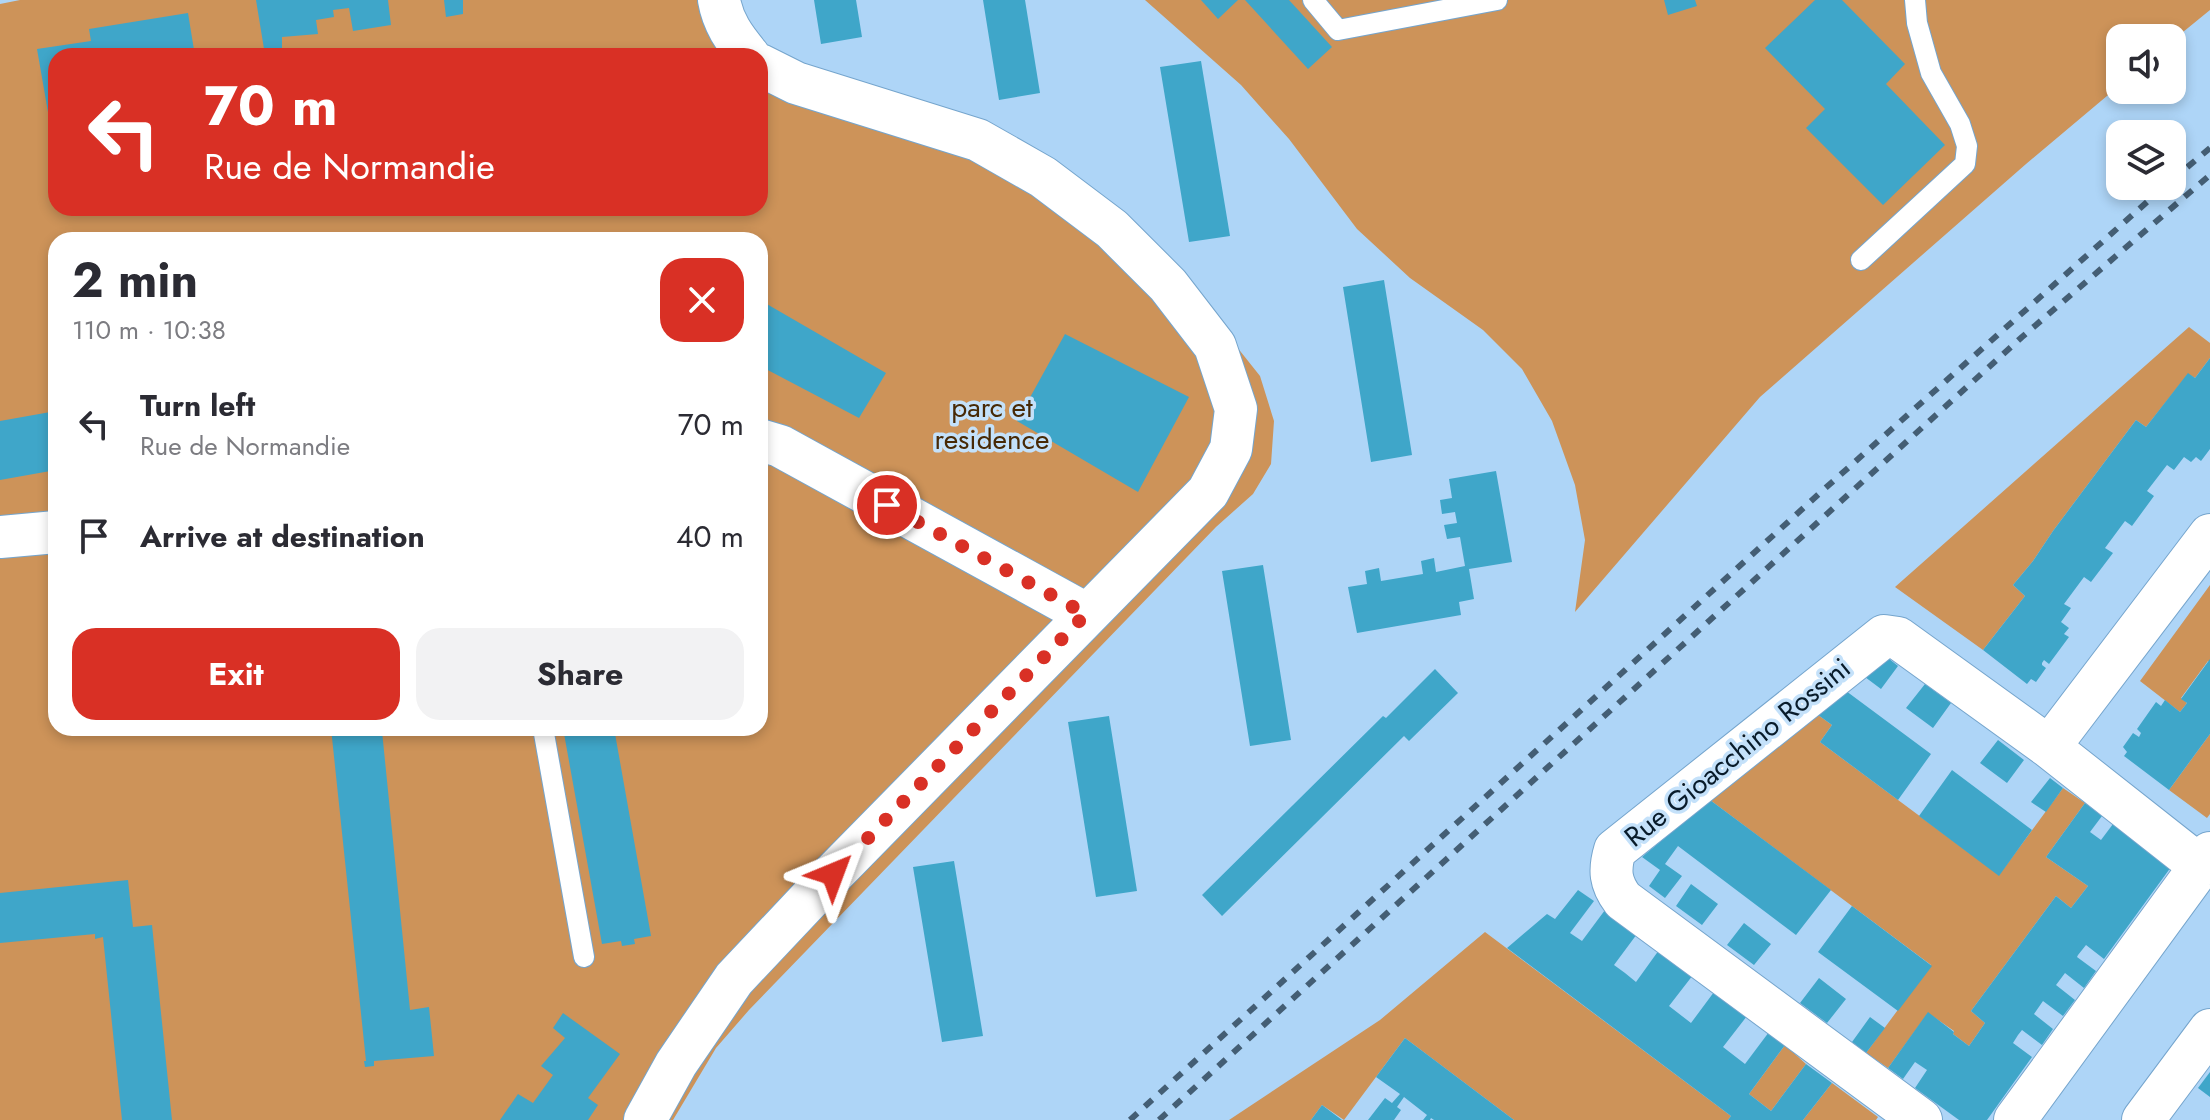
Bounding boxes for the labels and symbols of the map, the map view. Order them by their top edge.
park label: parc et residence [934,387,1050,460]
pin [853,471,921,539]
street label: Rue Gioacchino Rossini [1615,648,1859,857]
position arrow [791,832,875,916]

